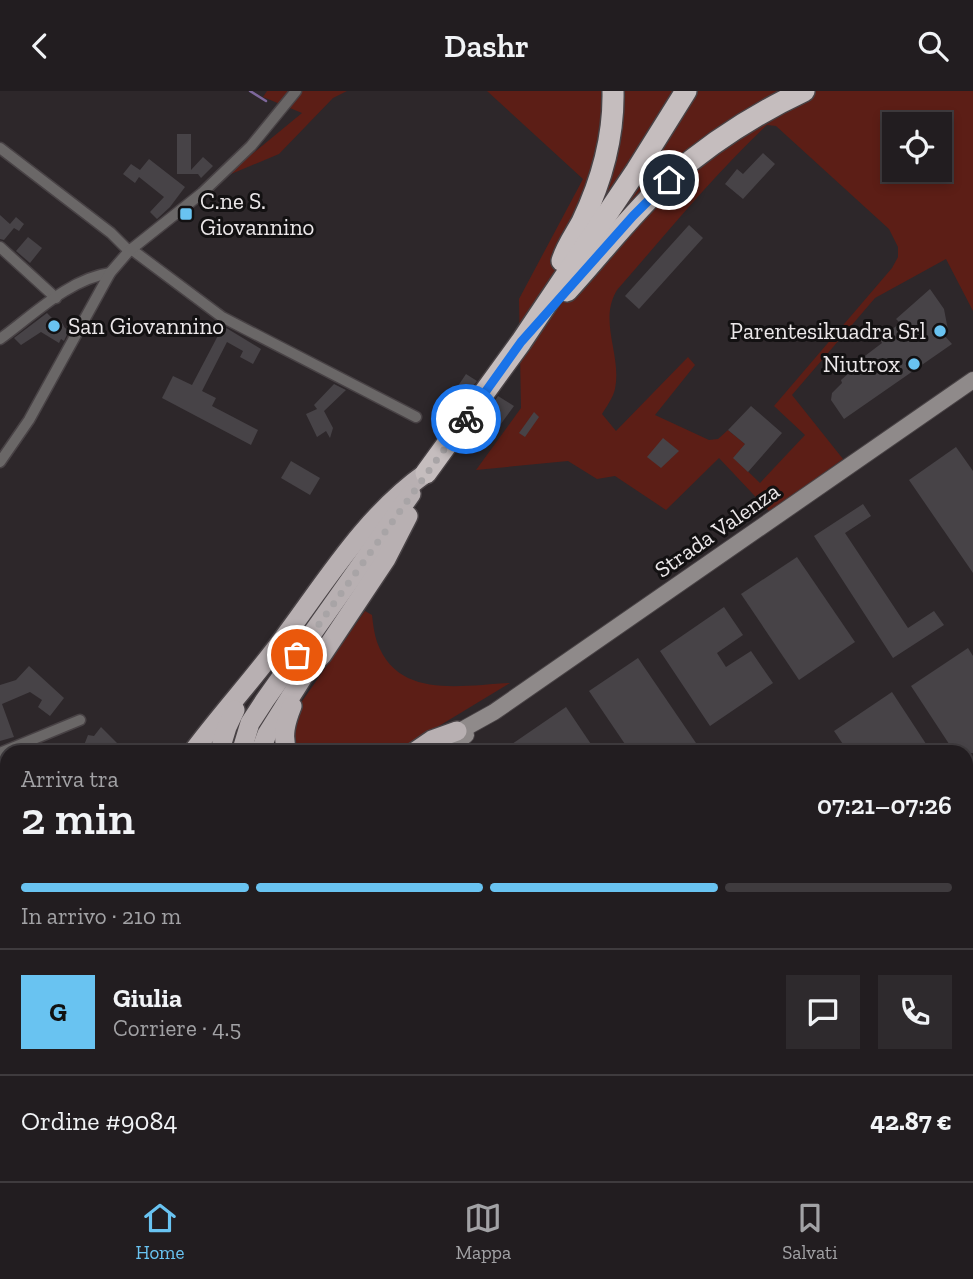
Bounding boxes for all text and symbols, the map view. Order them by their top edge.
icon: back [21,27,59,65]
text: Dashr [444,27,529,65]
icon: search [914,27,952,65]
map controls [882,112,952,182]
button: locate [882,112,952,182]
pin [639,150,699,210]
icon: home [650,161,688,199]
place label: C.ne S. Giovannino [200,187,314,241]
marker: C.ne S. Giovannino [178,206,194,222]
place label: San Giovannino [68,312,224,340]
place label: Parentesikuadra Srl [730,317,926,345]
marker: San Giovannino [46,318,62,334]
marker: Parentesikuadra Srl [932,323,948,339]
place label: Niutrox [823,350,900,378]
marker: Niutrox [906,356,922,372]
courier [431,384,501,454]
icon: bike [447,400,485,438]
street label: Strada Valenza [649,477,785,583]
pin [267,625,327,685]
icon: bag [278,636,316,674]
text: Arriva tra [21,765,119,793]
text: 07:21–07:26 [817,789,952,821]
text: 2 min [21,791,135,846]
text: In arrivo · 210 m [21,902,181,930]
button: chat [786,975,860,1049]
button: phone [878,975,952,1049]
text: Giulia [113,982,182,1014]
text: G [49,996,67,1028]
text: Corriere · 4.5 [113,1014,241,1042]
text: Ordine #9084 [21,1105,178,1137]
text: 42.87 € [870,1105,952,1137]
tab: Home [135,1199,184,1264]
tab: Mappa [455,1199,511,1264]
tab: Salvati [782,1199,838,1264]

